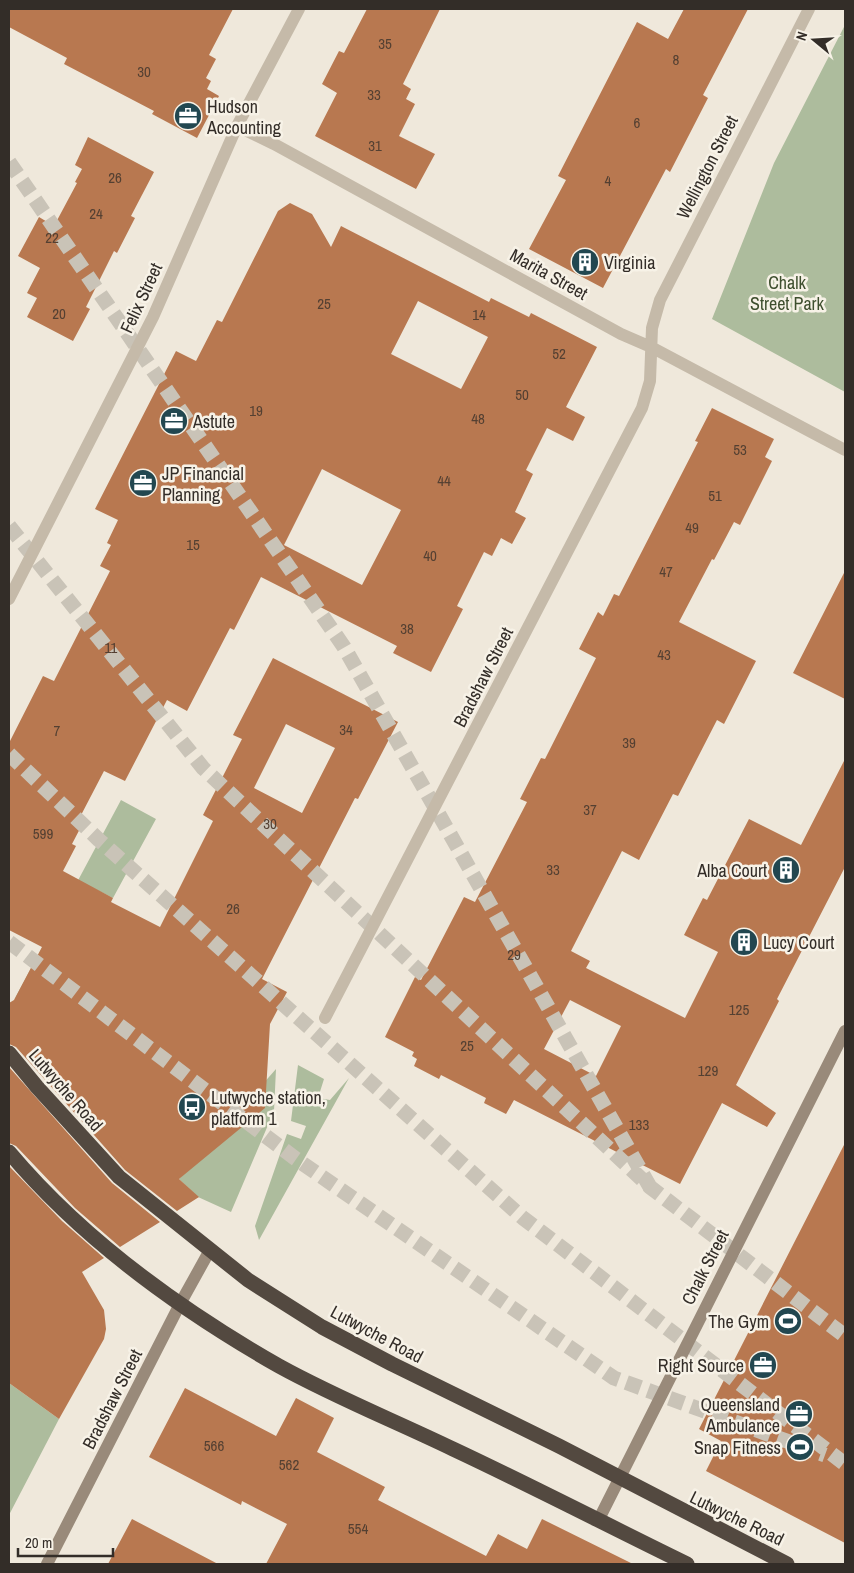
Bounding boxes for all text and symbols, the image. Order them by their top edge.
north arrow [789,15,839,65]
text: N [792,29,811,43]
house number: 35 [378,33,392,54]
house number: 8 [673,49,680,70]
house number: 30 [137,61,151,82]
house number: 33 [367,84,381,105]
place label: Hudson Accounting [206,94,282,140]
office icon: Hudson Accounting [173,101,203,131]
street label: Wellington Street [670,111,744,223]
house number: 6 [634,112,641,133]
house number: 31 [368,135,382,156]
house number: 26 [108,167,122,188]
house number: 4 [605,170,612,191]
house number: 24 [89,203,103,224]
house number: 22 [45,227,59,248]
street label: Marita Street [506,242,592,306]
building icon: Virginia [570,247,600,277]
place label: Virginia [604,250,655,275]
street label: Felix Street [114,259,168,337]
park label: Chalk Street Park [750,270,825,316]
house number: 25 [317,293,331,314]
house number: 20 [52,303,66,324]
house number: 14 [472,304,486,325]
house number: 52 [552,343,566,364]
house number: 50 [515,384,529,405]
house number: 19 [249,400,263,421]
office icon: Astute [159,406,189,436]
house number: 48 [471,408,485,429]
place label: Astute [192,409,235,434]
house number: 53 [733,439,747,460]
place label: JP Financial Planning [162,461,244,507]
office icon: JP Financial Planning [128,468,158,498]
house number: 44 [437,470,451,491]
house number: 51 [708,485,722,506]
house number: 49 [685,517,699,538]
house number: 15 [186,534,200,555]
house number: 40 [423,545,437,566]
house number: 47 [659,561,673,582]
house number: 38 [400,618,414,639]
street label: Bradshaw Street [447,623,519,731]
house number: 11 [105,637,118,658]
house number: 43 [657,644,671,665]
house number: 34 [339,719,353,740]
house number: 7 [54,720,61,741]
house number: 39 [622,732,636,753]
house number: 37 [583,799,597,820]
house number: 30 [263,813,277,834]
house number: 599 [33,823,53,844]
building icon: Alba Court [771,855,801,885]
place label: Alba Court [696,858,767,883]
house number: 33 [546,859,560,880]
house number: 26 [226,898,240,919]
building icon: Lucy Court [729,927,759,957]
place label: Lucy Court [763,930,834,955]
house number: 29 [507,944,521,965]
house number: 125 [729,999,749,1020]
house number: 25 [460,1035,474,1056]
street label: Lutwyche Road [23,1043,109,1137]
house number: 129 [698,1060,718,1081]
place label: Lutwyche station, platform 1 [211,1085,326,1131]
bus stop icon: Lutwyche station, platform 1 [177,1092,207,1122]
house number: 133 [629,1114,649,1135]
street label: Chalk Street [675,1225,735,1309]
street label: Lutwyche Road [326,1299,428,1369]
sports icon: The Gym [773,1306,803,1336]
place label: The Gym [708,1309,769,1334]
street label: Bradshaw Street [76,1345,148,1453]
office icon: Right Source [748,1350,778,1380]
place label: Right Source [658,1353,744,1378]
place label: Queensland Ambulance [700,1392,780,1438]
office icon: Queensland Ambulance [784,1399,814,1429]
sports icon: Snap Fitness [785,1432,815,1462]
house number: 566 [204,1435,224,1456]
place label: Snap Fitness [694,1435,781,1460]
house number: 562 [279,1454,299,1475]
street label: Lutwyche Road [686,1484,788,1552]
house number: 554 [348,1518,368,1539]
scale bar [18,1526,112,1558]
text: 20 m [25,1532,52,1553]

